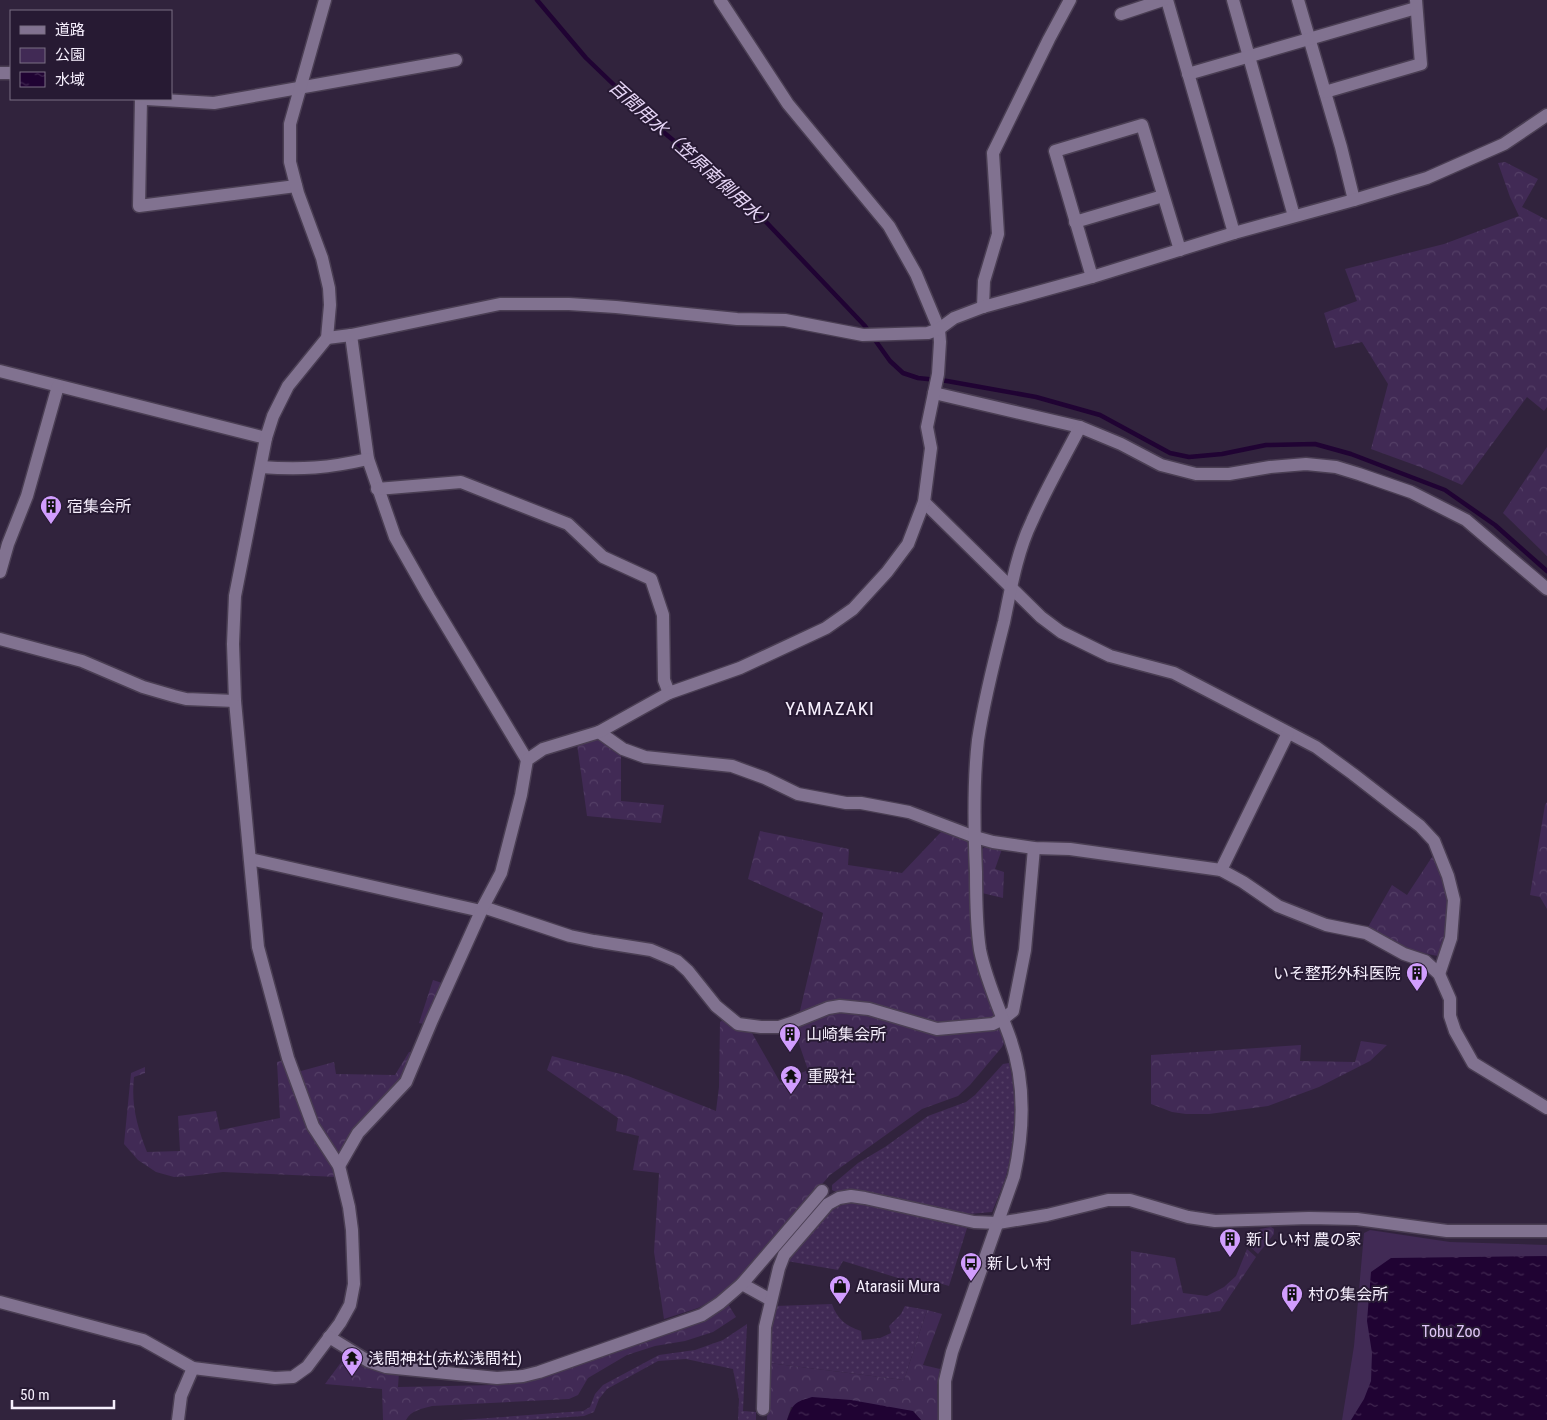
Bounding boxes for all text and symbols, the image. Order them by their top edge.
legend [10,10,172,100]
text: 道路 [55,21,85,39]
text: 公園 [55,46,85,64]
text: 水域 [55,71,85,89]
water label: 百間用水（笠原南側用水） [605,76,780,236]
building icon: 宿集会所 [39,494,63,525]
place label: 宿集会所 [67,497,131,516]
district label: YAMAZAKI [785,697,875,720]
building icon: いそ整形外科医院 [1405,961,1429,992]
place label: いそ整形外科医院 [1273,964,1401,983]
building icon: 山崎集会所 [778,1022,802,1053]
place label: 山崎集会所 [806,1025,886,1044]
temple icon: 重殿社 [779,1064,803,1095]
place label: 重殿社 [807,1067,855,1086]
building icon: 新しい村 農の家 [1218,1227,1242,1258]
place label: 新しい村 農の家 [1246,1230,1362,1249]
bus stop icon: 新しい村 [959,1251,983,1282]
place label: 新しい村 [987,1254,1051,1273]
shop icon: Atarasii Mura [828,1274,852,1305]
place label: Atarasii Mura [856,1277,940,1296]
building icon: 村の集会所 [1280,1282,1304,1313]
place label: 村の集会所 [1308,1285,1388,1304]
park label: Tobu Zoo [1421,1322,1481,1341]
temple icon: 浅間神社(赤松浅間社) [340,1346,364,1377]
place label: 浅間神社(赤松浅間社) [368,1349,522,1368]
scale bar [12,1378,115,1410]
text: 50 m [20,1386,50,1404]

